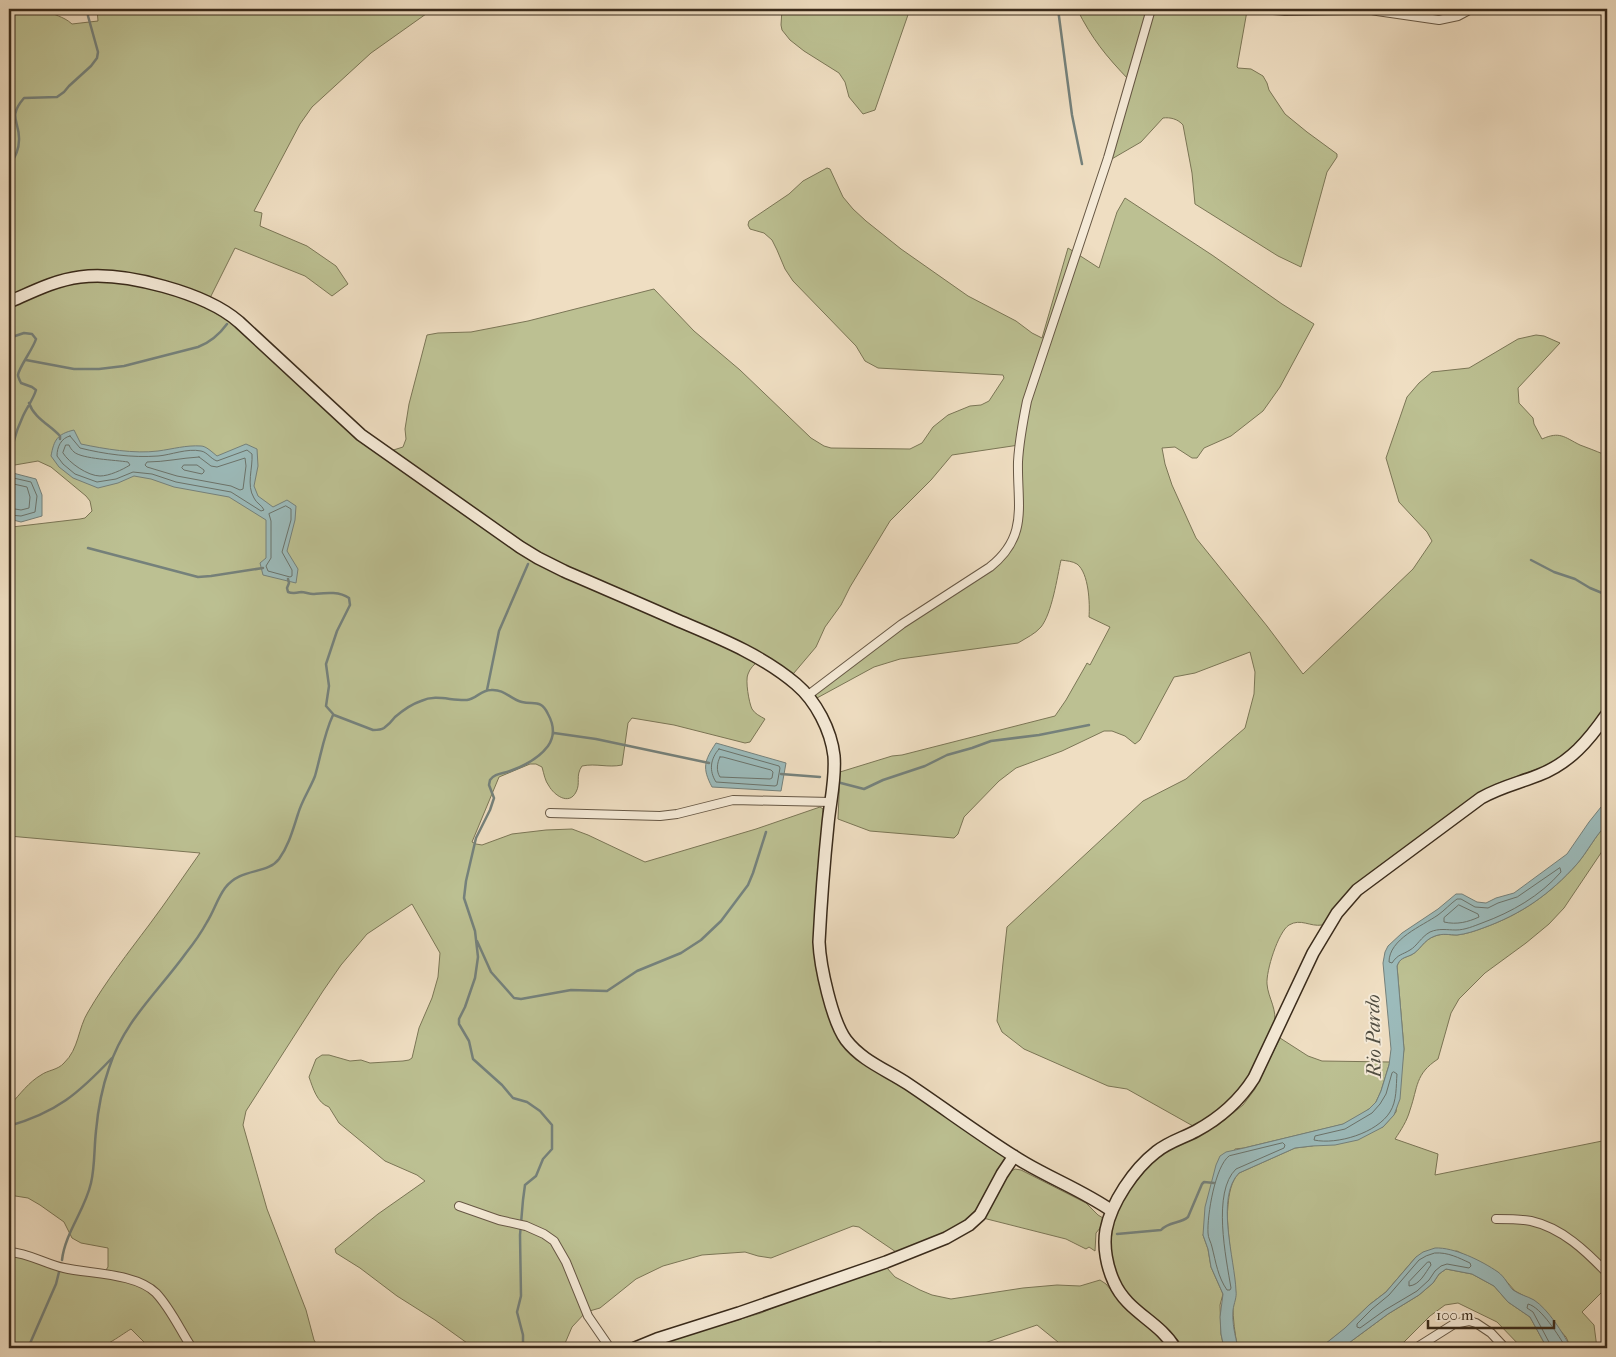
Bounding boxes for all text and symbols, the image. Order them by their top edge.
water label: Rio Pardo [1361,994,1386,1080]
scale bar [1428,1297,1555,1329]
text: 100 m [1436,1306,1474,1324]

